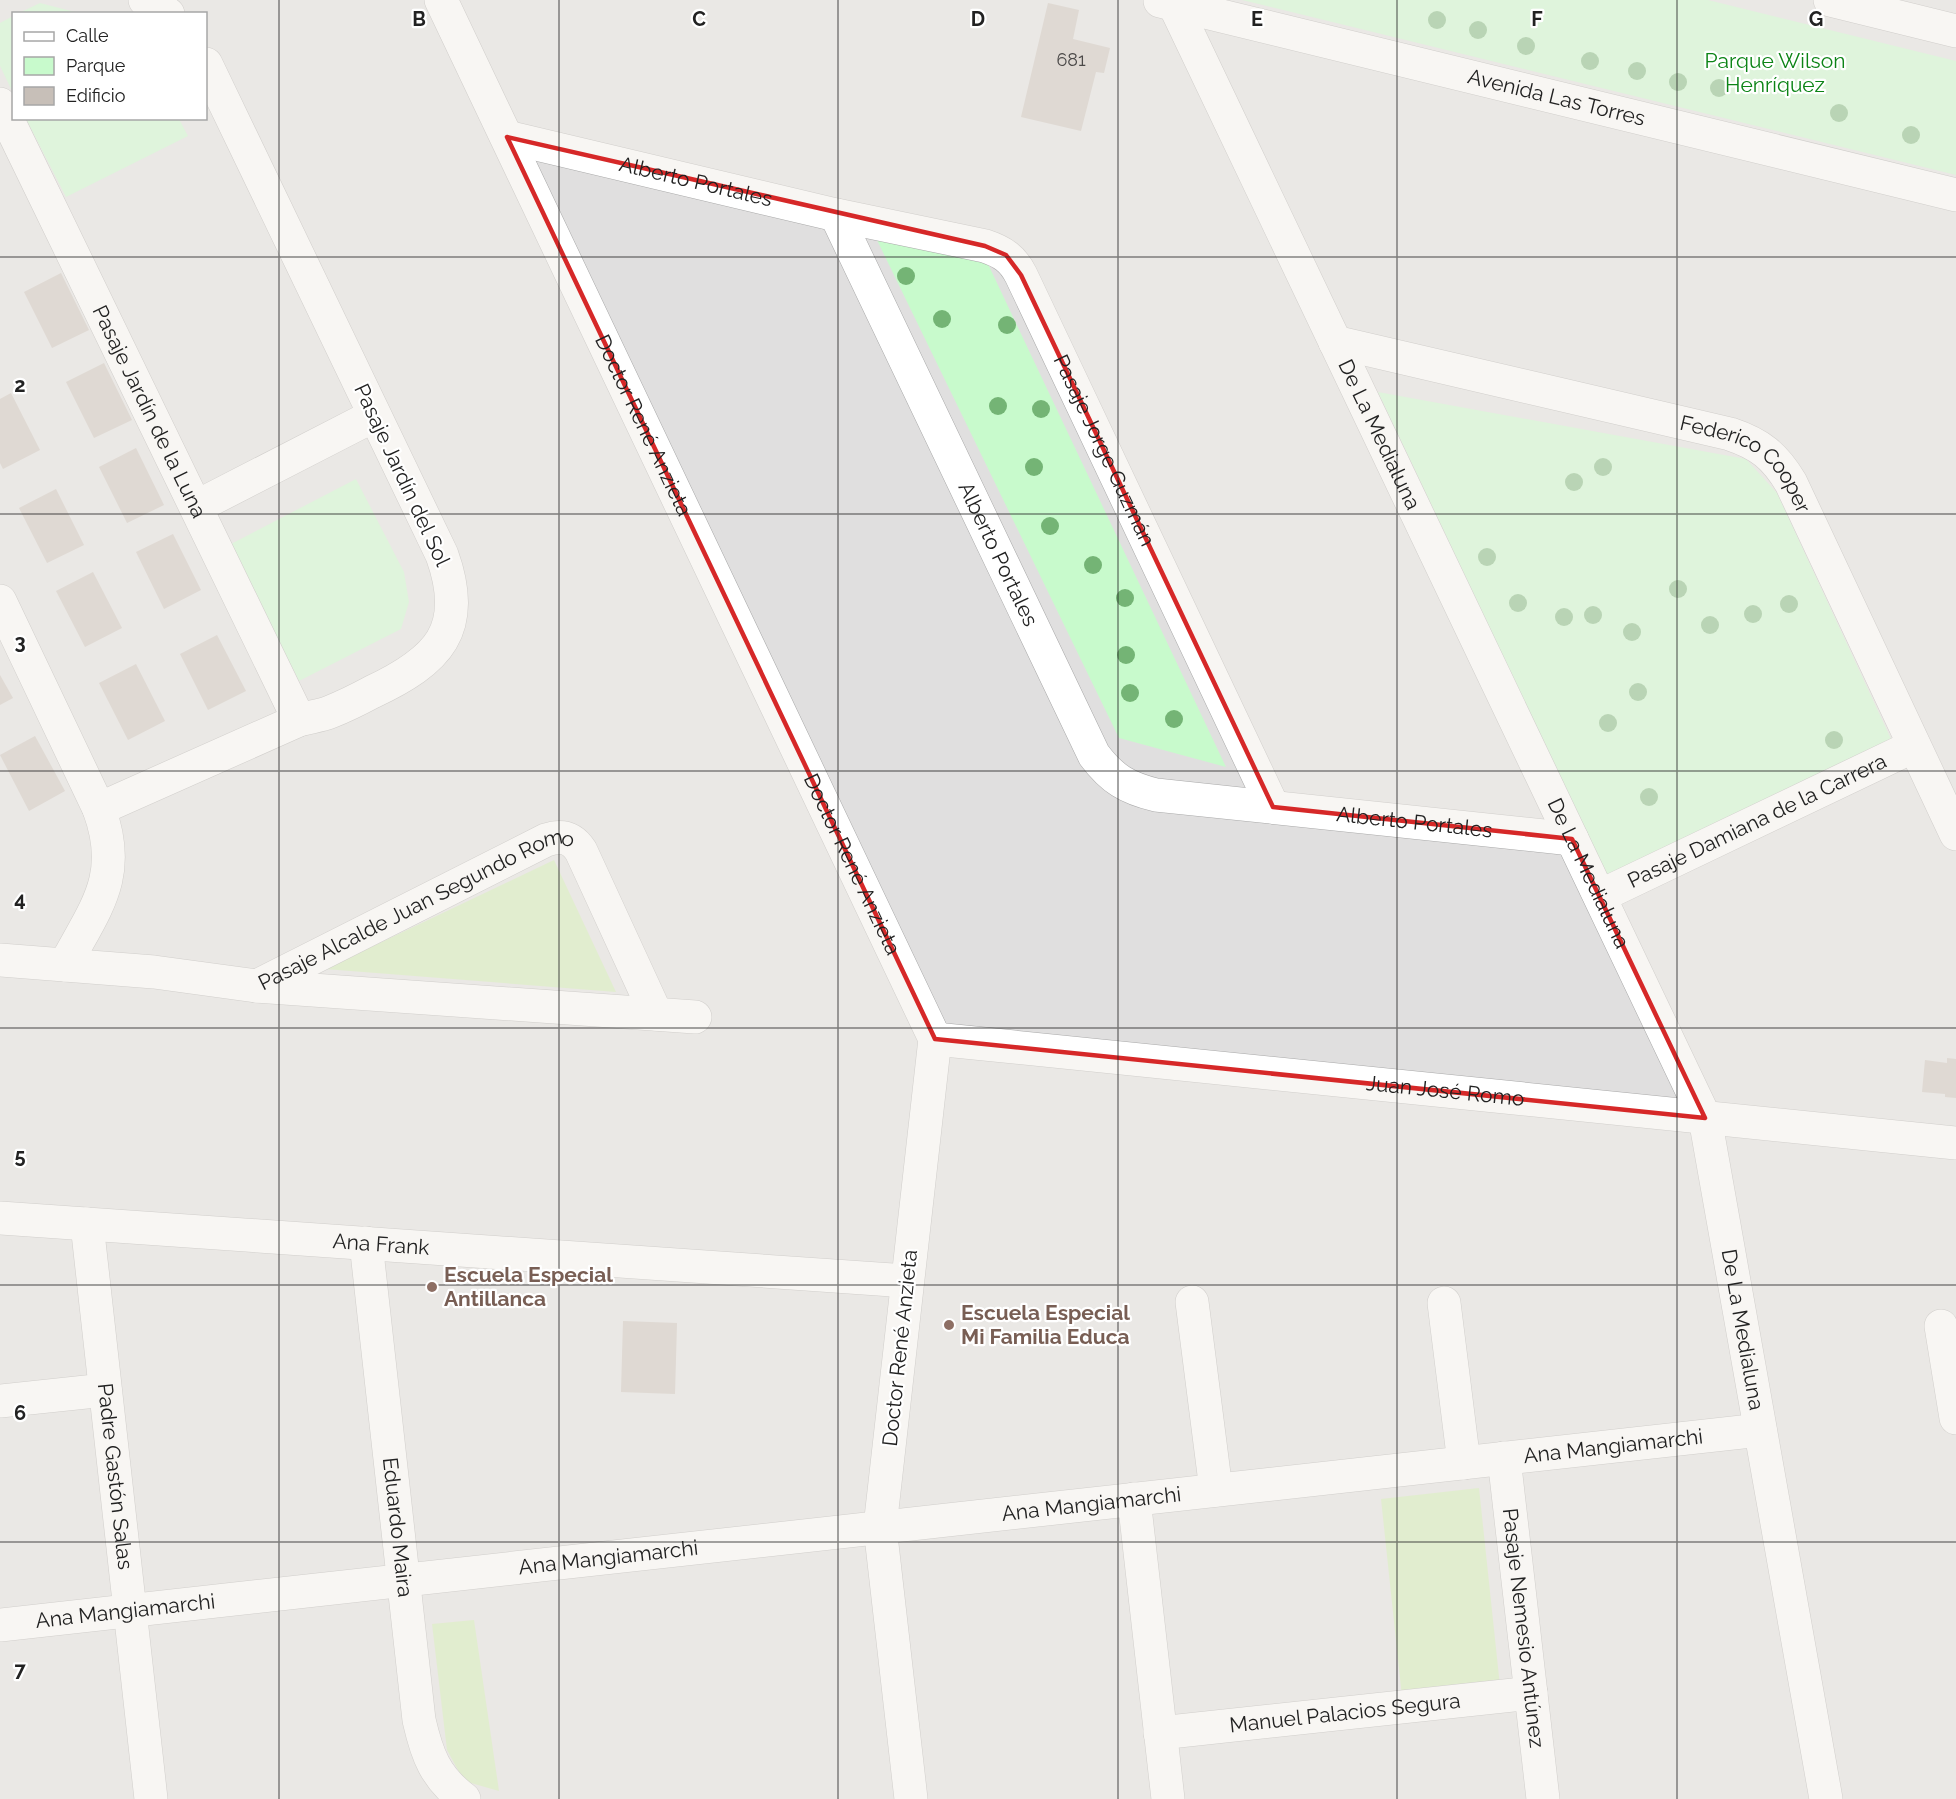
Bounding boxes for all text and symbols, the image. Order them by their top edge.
text: B [412,7,426,31]
text: C [692,7,706,31]
text: D [971,7,985,31]
text: E [1251,7,1263,31]
text: F [1531,7,1543,31]
text: G [1809,7,1823,31]
legend [12,12,207,120]
text: Calle [66,25,109,46]
park label: Parque Wilson Henríquez [1705,48,1846,97]
house number: 681 [1056,49,1086,70]
text: Parque [66,55,126,76]
street label: Avenida Las Torres [1465,63,1648,131]
text: Edificio [66,85,126,106]
street label: Alberto Portales [617,151,775,212]
street label: Pasaje Jardín de la Luna [88,301,212,522]
street label: Doctor René Anzieta [590,330,697,520]
street label: Pasaje Jorge Guzmán [1048,350,1161,550]
street label: De La Medialuna [1333,355,1426,513]
text: 2 [14,373,26,397]
street label: Pasaje Jardín del Sol [349,380,456,570]
street label: Federico Cooper [1678,410,1816,517]
street label: Alberto Portales [953,478,1044,630]
text: 3 [14,630,26,654]
street label: Pasaje Damiana de la Carrera [1623,748,1890,893]
street label: Doctor René Anzieta [799,769,906,959]
street label: De La Medialuna [1542,794,1635,952]
street label: Alberto Portales [1335,801,1494,843]
street label: Pasaje Alcalde Juan Segundo Romo [254,824,579,995]
text: 4 [14,887,26,911]
street label: Juan José Romo [1365,1070,1526,1111]
text: 5 [14,1144,26,1168]
street label: Ana Frank [332,1228,430,1260]
street label: De La Medialuna [1716,1247,1770,1412]
street label: Doctor René Anzieta [877,1248,922,1448]
place label: Escuela Especial Antillanca [444,1262,613,1311]
marker: Escuela Especial Antillanca [425,1280,439,1294]
place label: Escuela Especial Mi Familia Educa [961,1300,1130,1349]
marker: Escuela Especial Mi Familia Educa [942,1318,956,1332]
street label: Padre Gastón Salas [93,1382,138,1571]
text: 6 [14,1401,26,1425]
street label: Ana Mangiamarchi [1522,1423,1704,1468]
street label: Eduardo Maira [378,1456,418,1598]
street label: Ana Mangiamarchi [1000,1481,1182,1526]
street label: Pasaje Nemesio Antúnez [1498,1507,1550,1749]
street label: Ana Mangiamarchi [517,1535,699,1579]
street label: Ana Mangiamarchi [34,1588,216,1633]
text: 7 [14,1658,26,1682]
street label: Manuel Palacios Segura [1228,1688,1462,1737]

